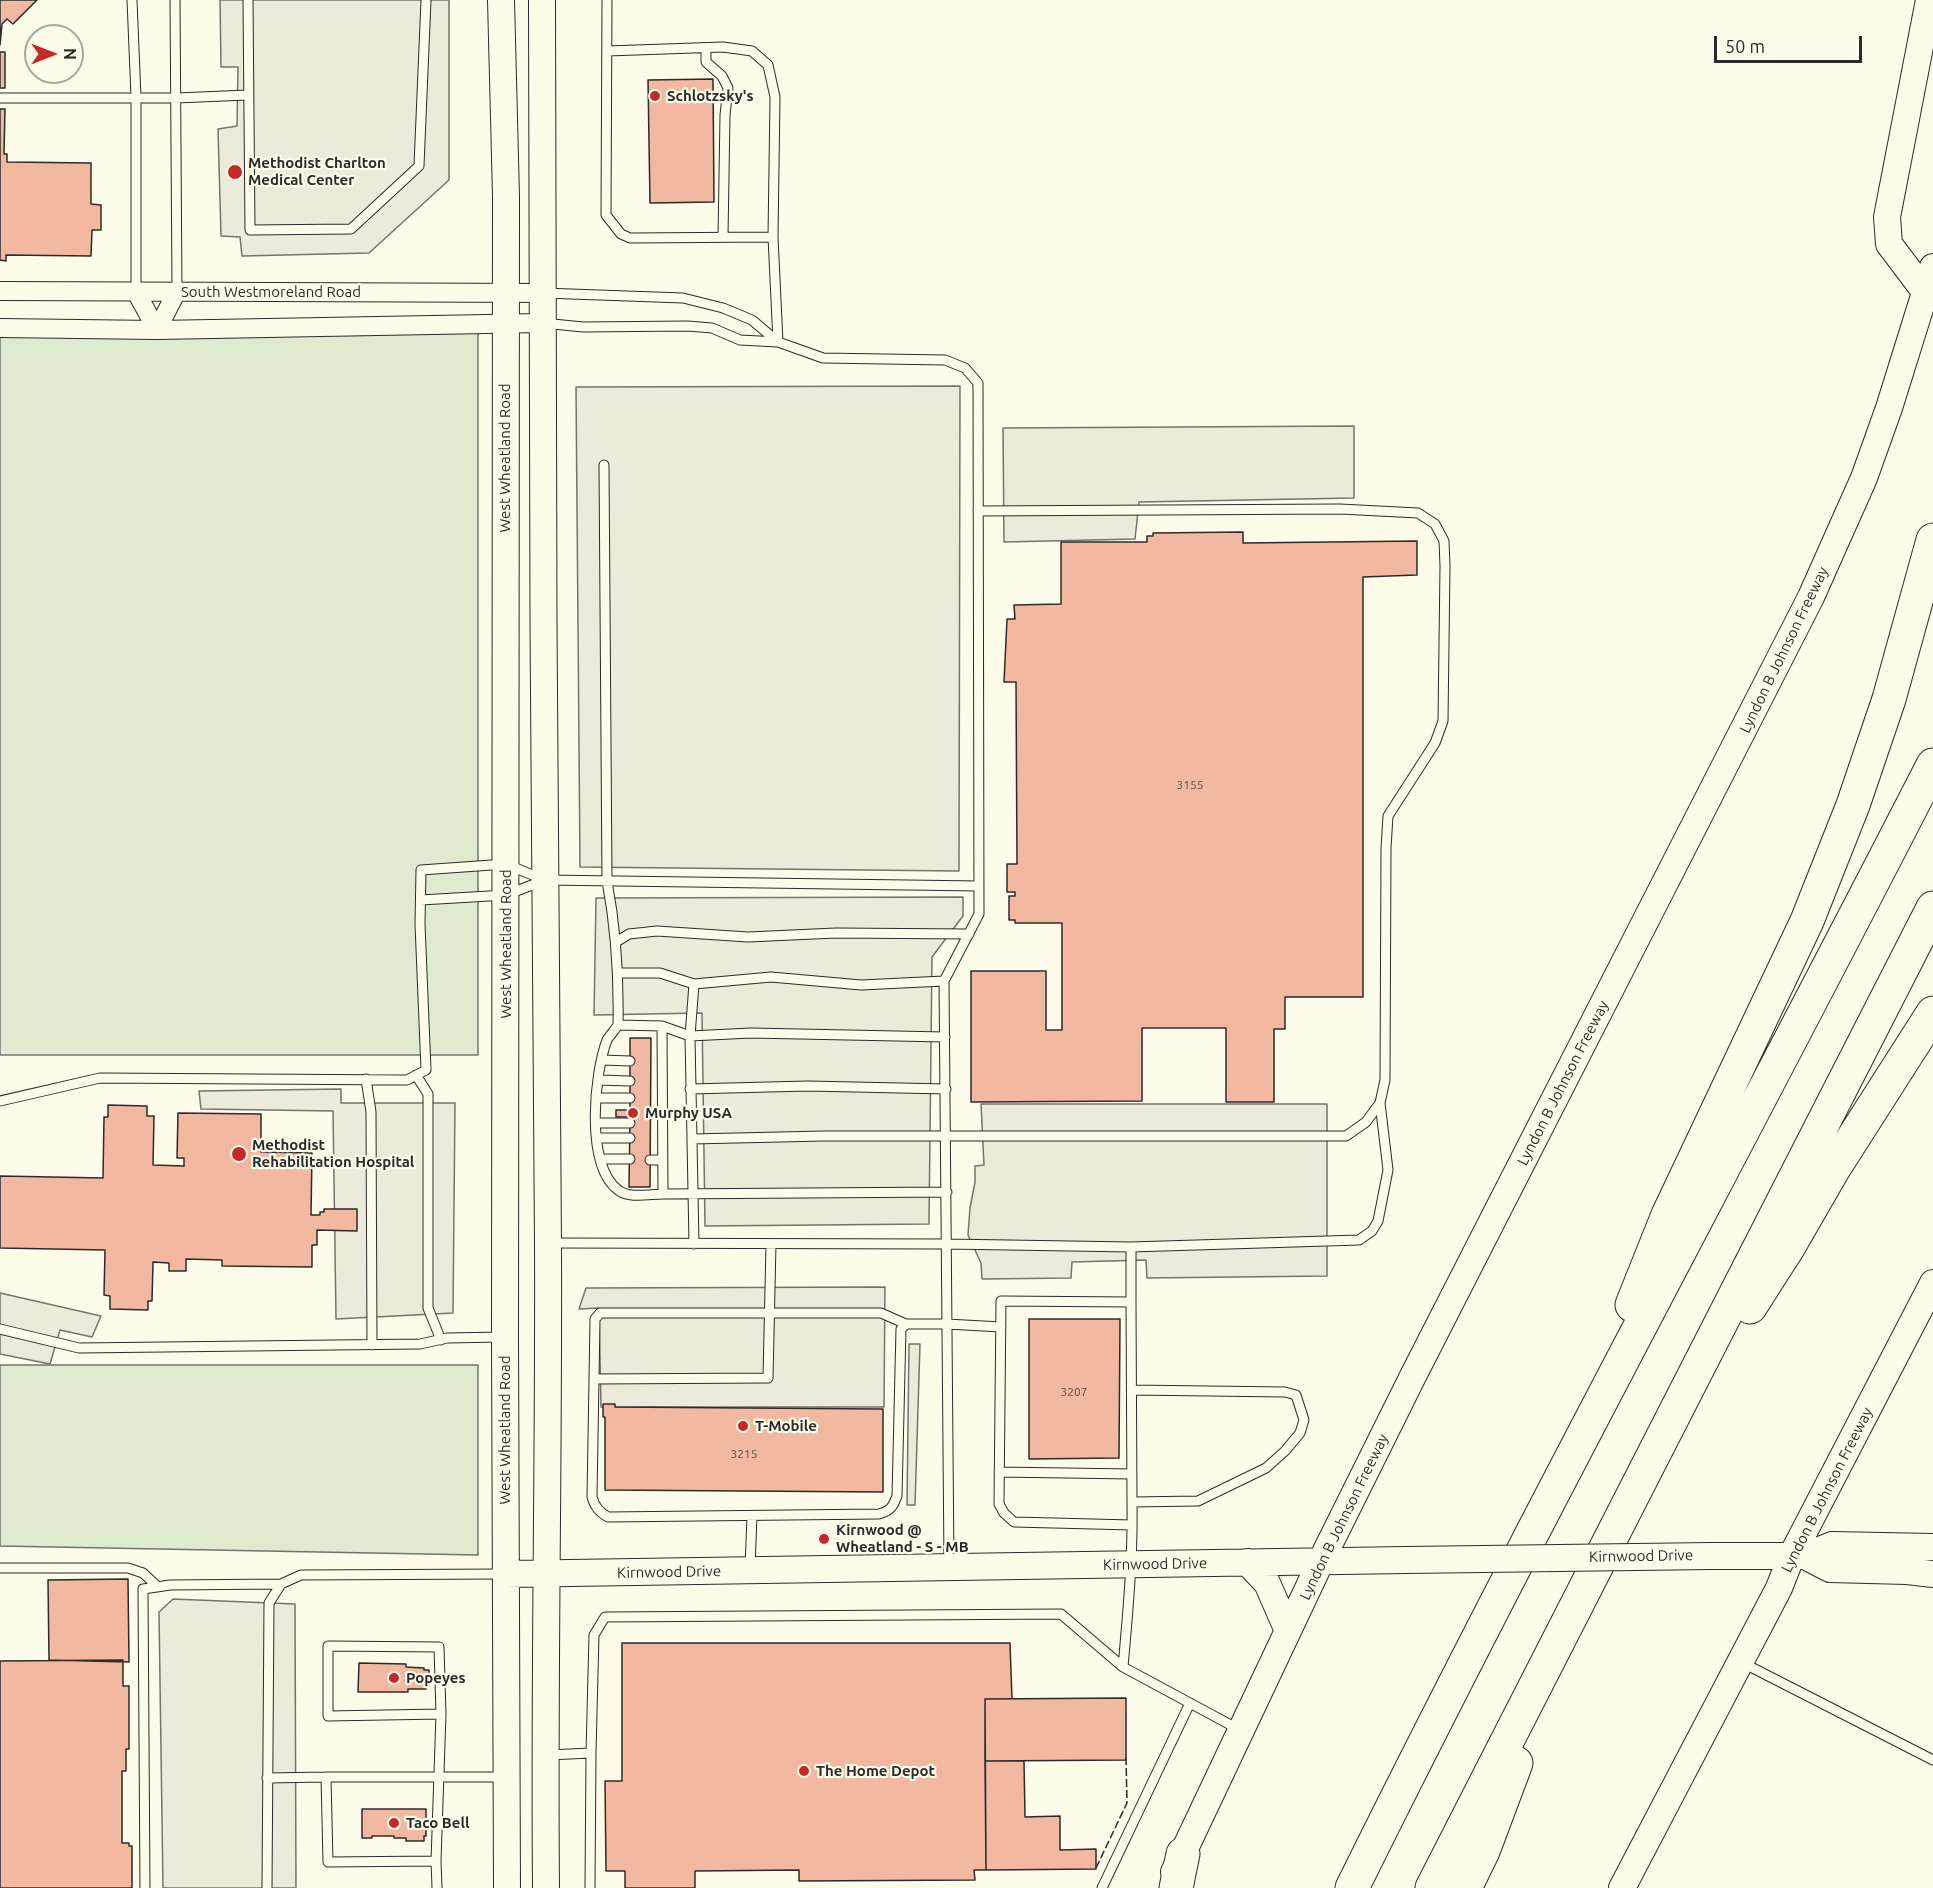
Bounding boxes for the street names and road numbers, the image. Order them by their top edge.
street label: South Westmoreland Road [181,283,361,301]
street label: West Wheatland Road [496,383,514,533]
street label: Lyndon B Johnson Freeway [1736,564,1832,736]
street label: West Wheatland Road [497,869,515,1019]
street label: Lyndon B Johnson Freeway [1514,998,1612,1168]
street label: West Wheatland Road [496,1355,514,1505]
street label: Lyndon B Johnson Freeway [1778,1405,1876,1575]
street label: Lyndon B Johnson Freeway [1296,1431,1392,1603]
street label: Kirnwood Drive [1589,1546,1693,1566]
street label: Kirnwood Drive [1103,1554,1207,1574]
street label: Kirnwood Drive [617,1562,721,1582]

